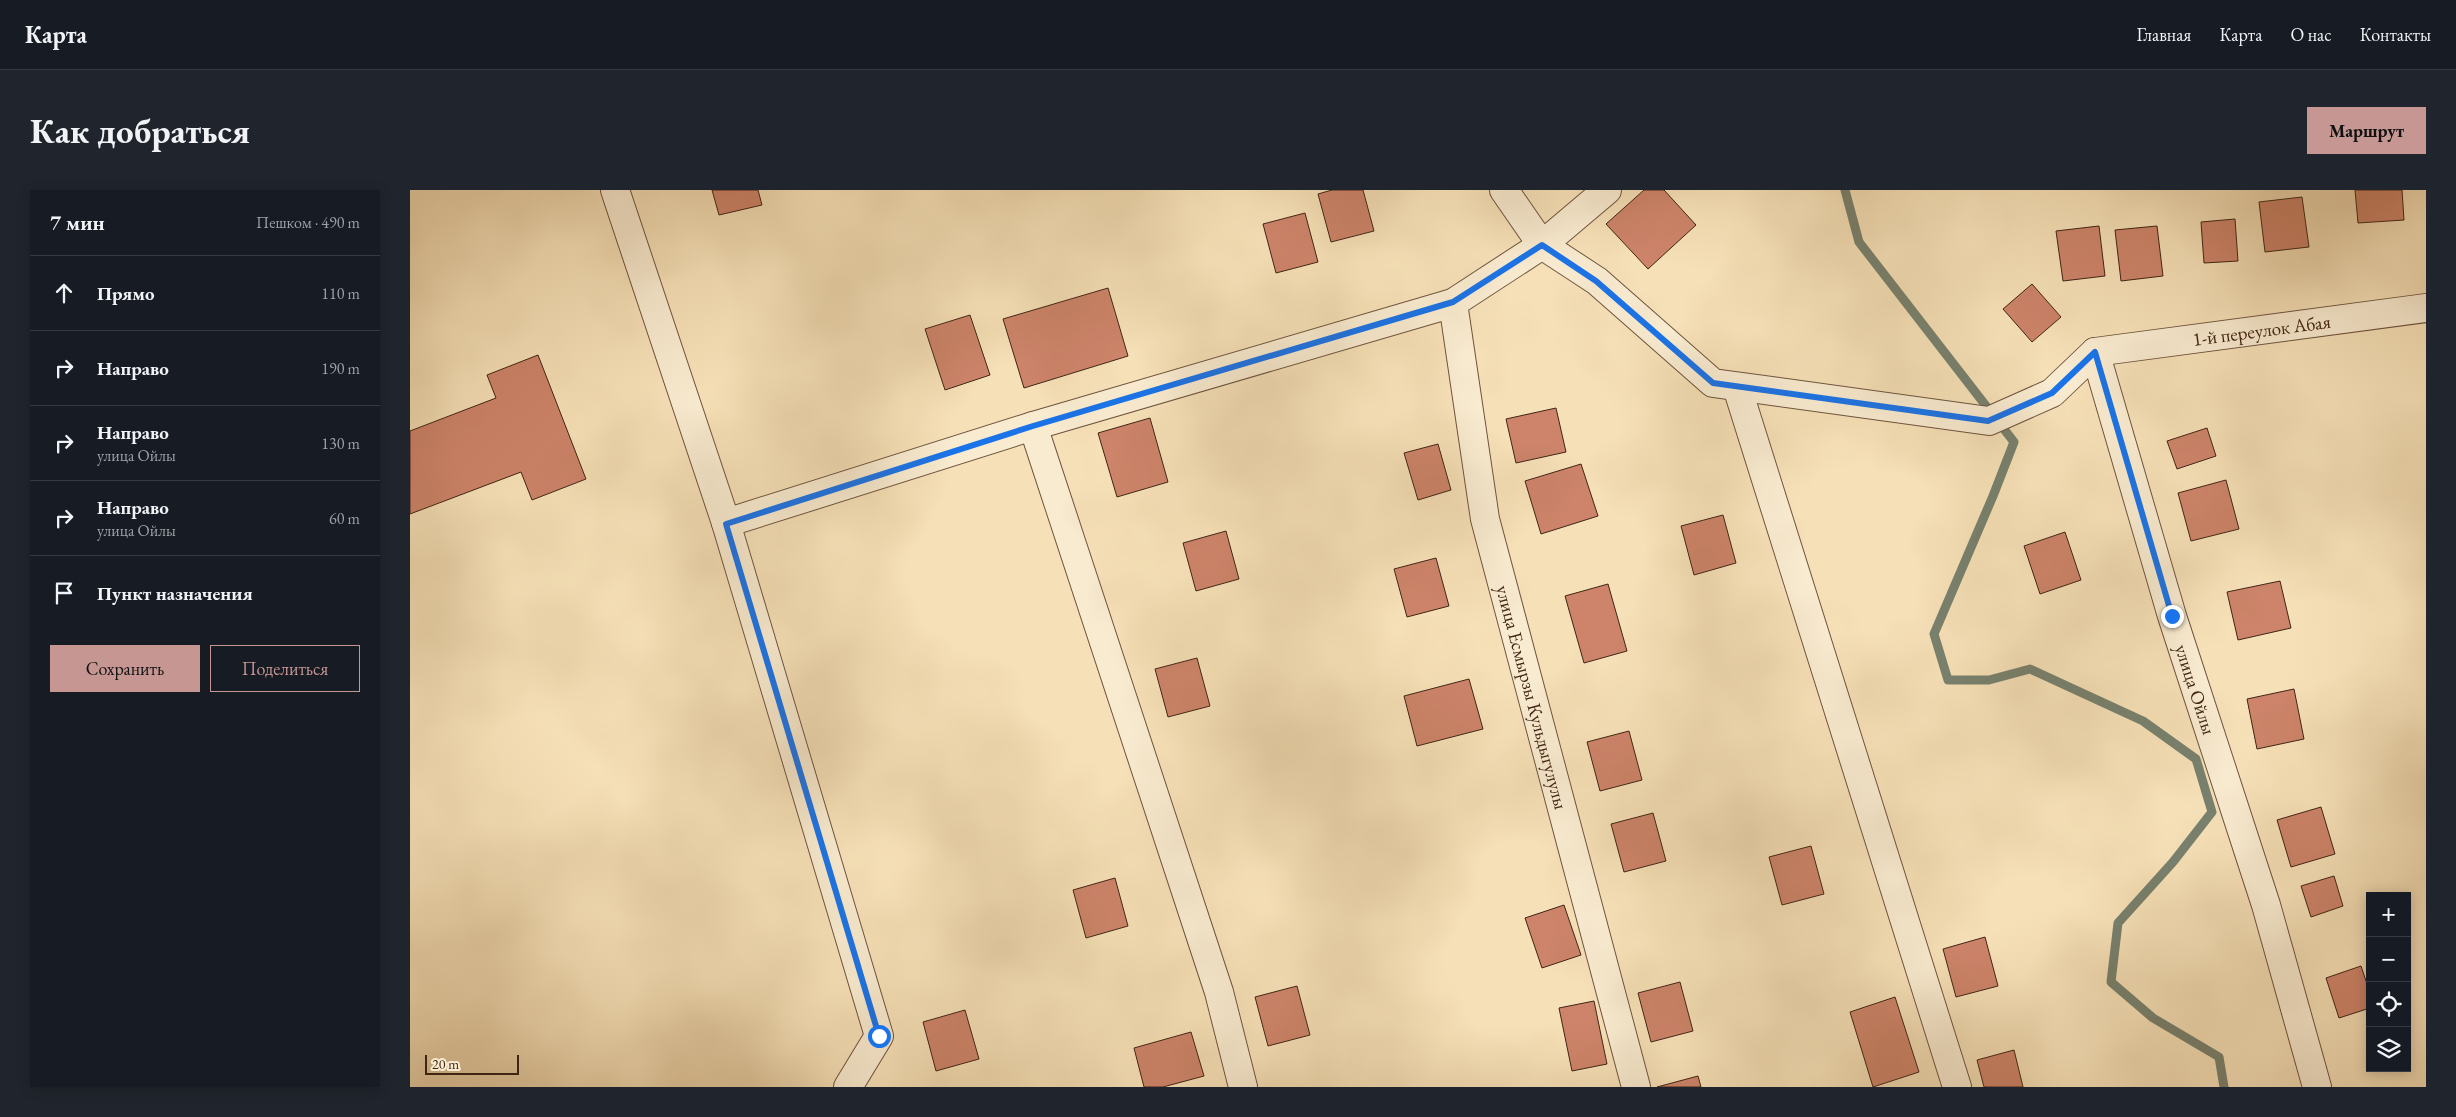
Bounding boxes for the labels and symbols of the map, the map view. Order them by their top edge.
street label: 1-й переулок Абая [2191,309,2333,352]
street label: улица Есмырзы Кульдыгулулы [1490,582,1574,812]
route end [2161,605,2184,628]
street label: улица Ойлы [2169,641,2222,738]
route start [868,1025,891,1048]
scale bar [425,1052,519,1075]

